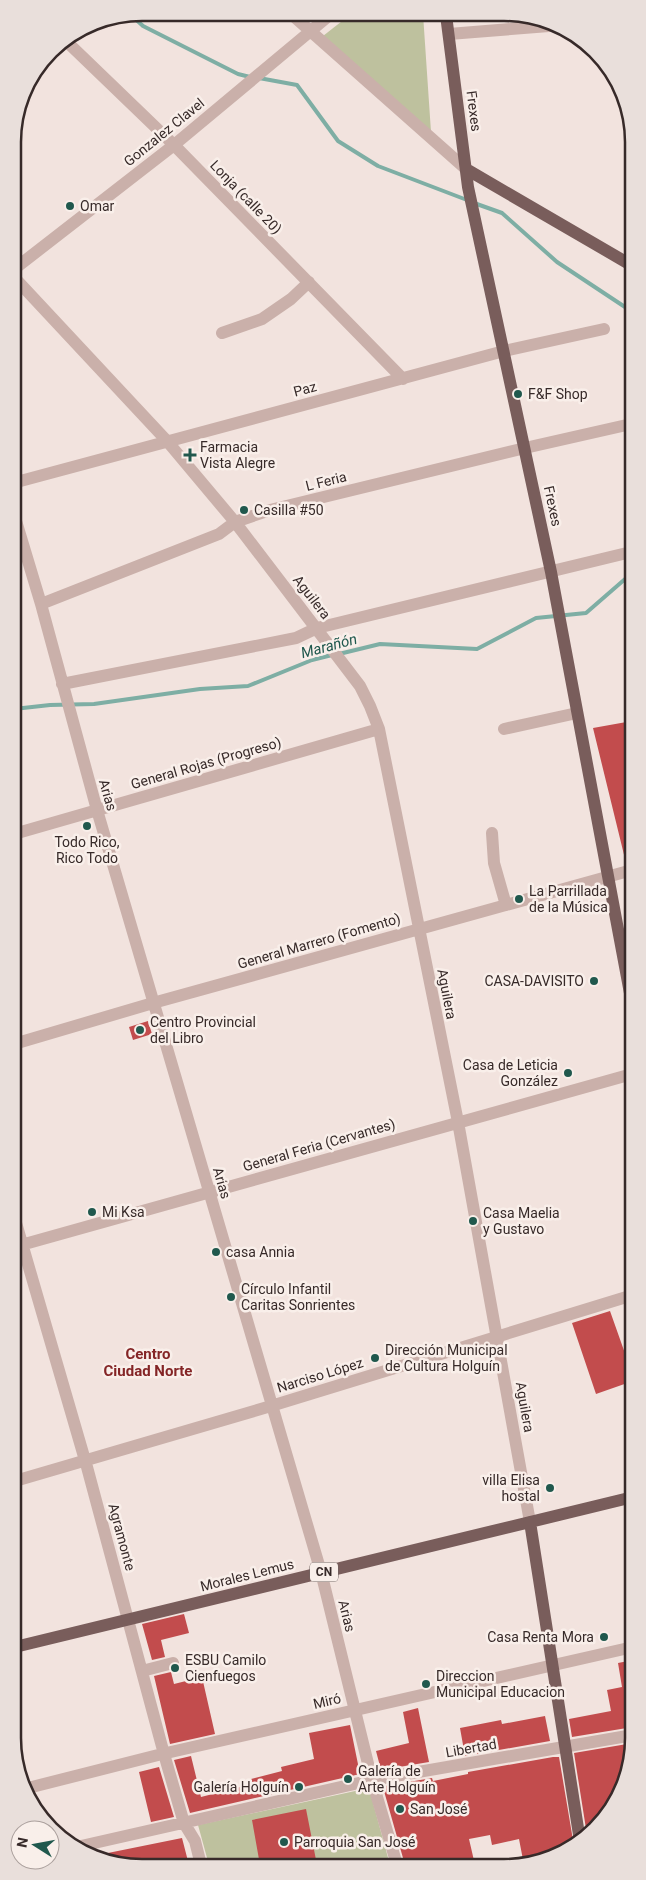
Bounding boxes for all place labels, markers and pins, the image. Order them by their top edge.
place label: Omar [80,198,115,214]
marker: Omar [64,200,76,212]
place label: F&F Shop [528,386,588,402]
marker: F&F Shop [512,388,524,400]
place label: Farmacia Vista Alegre [200,439,275,471]
marker: Farmacia Vista Alegre [184,449,196,461]
place label: Casilla #50 [254,502,324,518]
marker: Casilla #50 [238,504,250,516]
marker: Todo Rico, Rico Todo [81,820,93,832]
place label: Todo Rico, Rico Todo [54,834,120,866]
place label: La Parrillada de la Música [529,883,608,915]
marker: La Parrillada de la Música [513,893,525,905]
place label: CASA-DAVISITO [484,973,584,989]
marker: CASA-DAVISITO [588,975,600,987]
place label: Centro Provincial del Libro [150,1014,256,1046]
marker: Centro Provincial del Libro [134,1024,146,1036]
place label: Casa de Leticia González [463,1057,558,1089]
marker: Casa de Leticia González [562,1067,574,1079]
place label: Mi Ksa [102,1204,145,1220]
place label: Casa Maelia y Gustavo [483,1205,560,1237]
marker: Mi Ksa [86,1206,98,1218]
marker: Casa Maelia y Gustavo [467,1215,479,1227]
place label: casa Annia [226,1244,295,1260]
marker: casa Annia [210,1246,222,1258]
place label: Círculo Infantil Caritas Sonrientes [241,1281,355,1313]
marker: Círculo Infantil Caritas Sonrientes [225,1291,237,1303]
place label: Dirección Municipal de Cultura Holguín [385,1342,508,1374]
marker: Dirección Municipal de Cultura Holguín [369,1352,381,1364]
place label: villa Elisa hostal [482,1472,540,1504]
marker: villa Elisa hostal [544,1482,556,1494]
place label: Casa Renta Mora [487,1629,594,1645]
marker: Casa Renta Mora [598,1631,610,1643]
place label: ESBU Camilo Cienfuegos [185,1652,266,1684]
marker: ESBU Camilo Cienfuegos [169,1662,181,1674]
place label: Direccion Municipal Educacion [436,1668,565,1700]
marker: Direccion Municipal Educacion [420,1678,432,1690]
place label: Galería de Arte Holguín [358,1763,436,1795]
marker: Galería de Arte Holguín [342,1773,354,1785]
place label: Galería Holguín [194,1779,289,1795]
marker: Galería Holguín [293,1781,305,1793]
place label: San José [410,1801,468,1817]
marker: San José [394,1803,406,1815]
place label: Parroquia San José [294,1834,415,1850]
marker: Parroquia San José [278,1836,290,1848]

